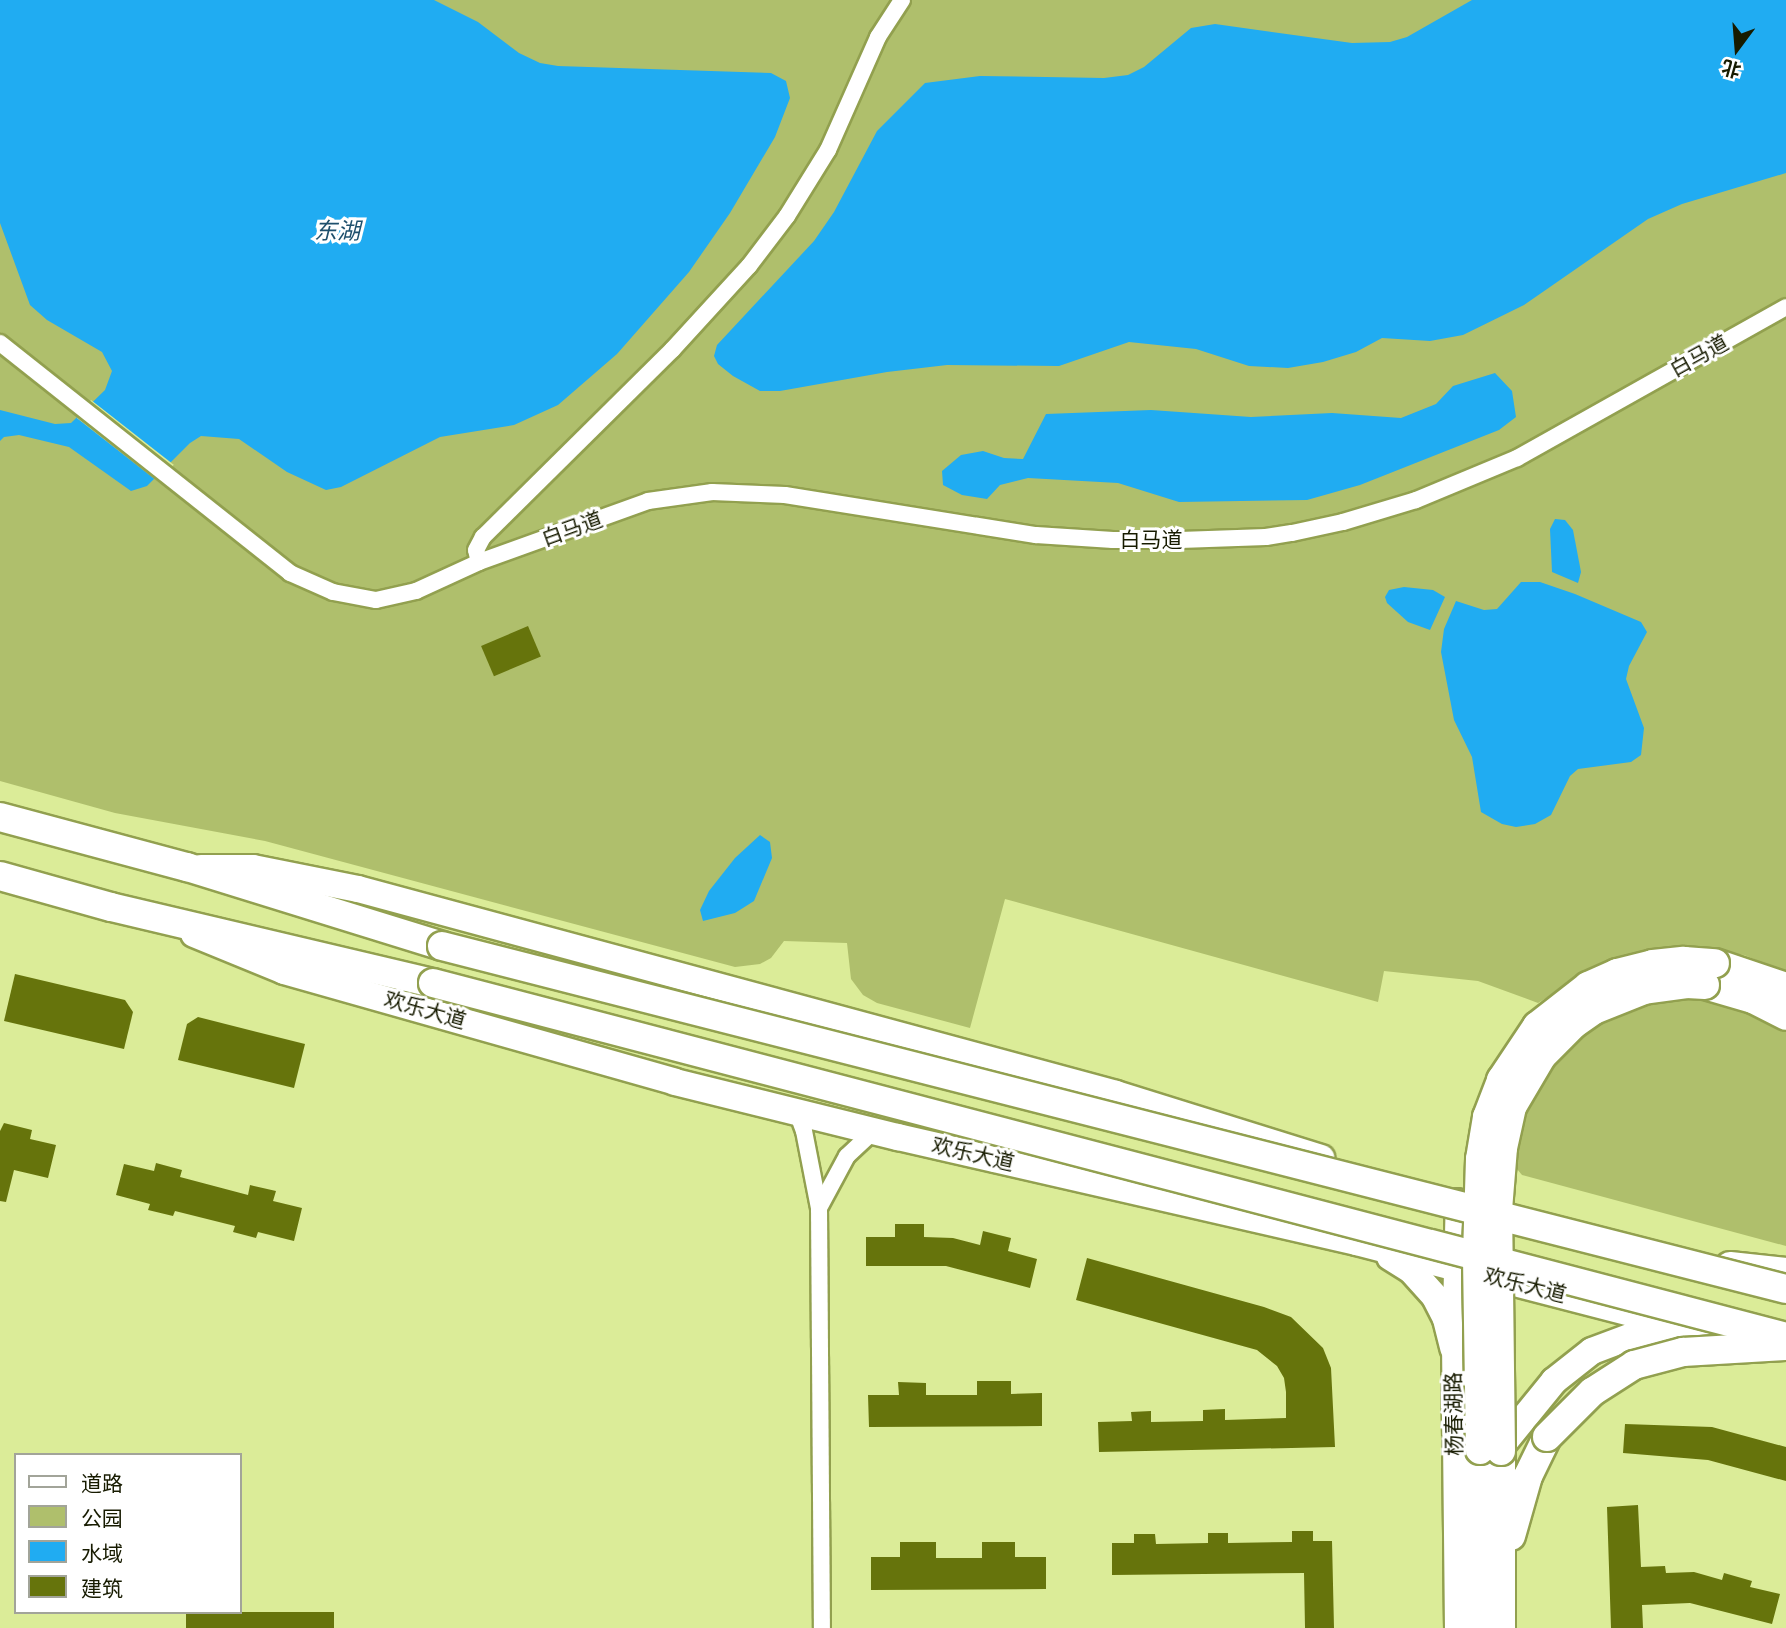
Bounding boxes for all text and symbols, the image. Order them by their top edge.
north arrow [1702,14,1772,84]
text: 北 [1719,56,1743,82]
water label: 东湖 [314,217,360,245]
street label: 白马道 [1665,330,1733,382]
street label: 白马道 [538,506,606,552]
street label: 白马道 [1120,527,1182,553]
street label: 欢乐大道 [381,986,469,1034]
street label: 欢乐大道 [929,1132,1017,1176]
street label: 欢乐大道 [1481,1263,1569,1307]
street label: 杨春湖路 [1441,1372,1467,1456]
legend [14,1453,242,1614]
text: 道路 [81,1472,123,1496]
text: 公园 [81,1507,123,1531]
text: 水域 [81,1542,123,1566]
text: 建筑 [81,1577,123,1601]

